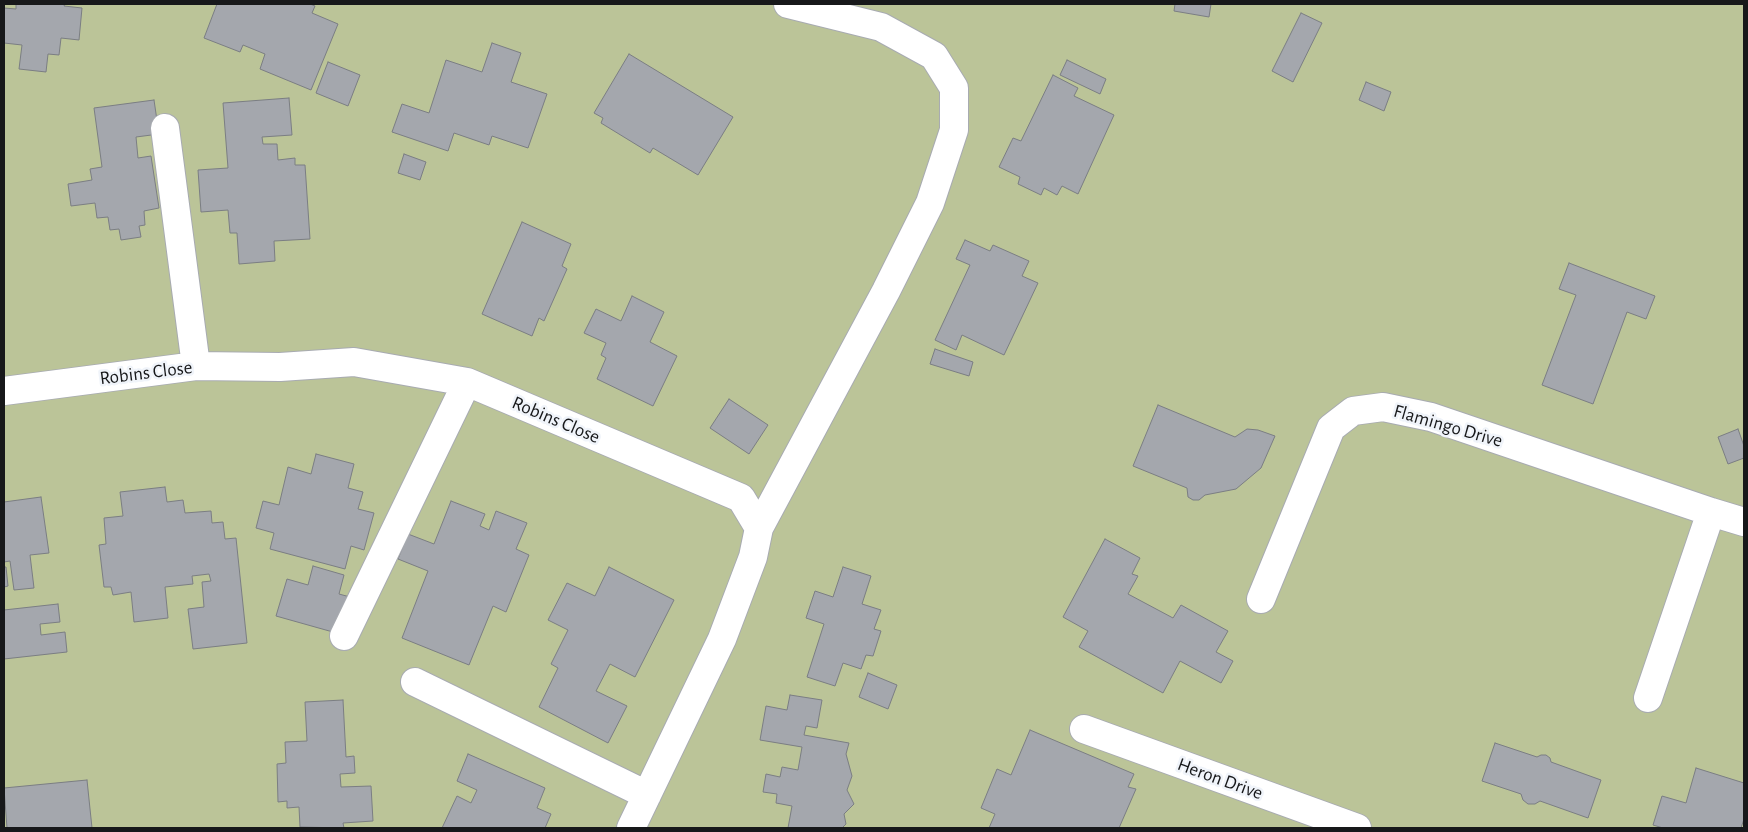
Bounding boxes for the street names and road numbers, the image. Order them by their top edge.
street label: Robins Close [98,356,194,390]
street label: Robins Close [509,391,603,449]
street label: Flamingo Drive [1391,400,1505,452]
street label: Heron Drive [1174,753,1266,805]

